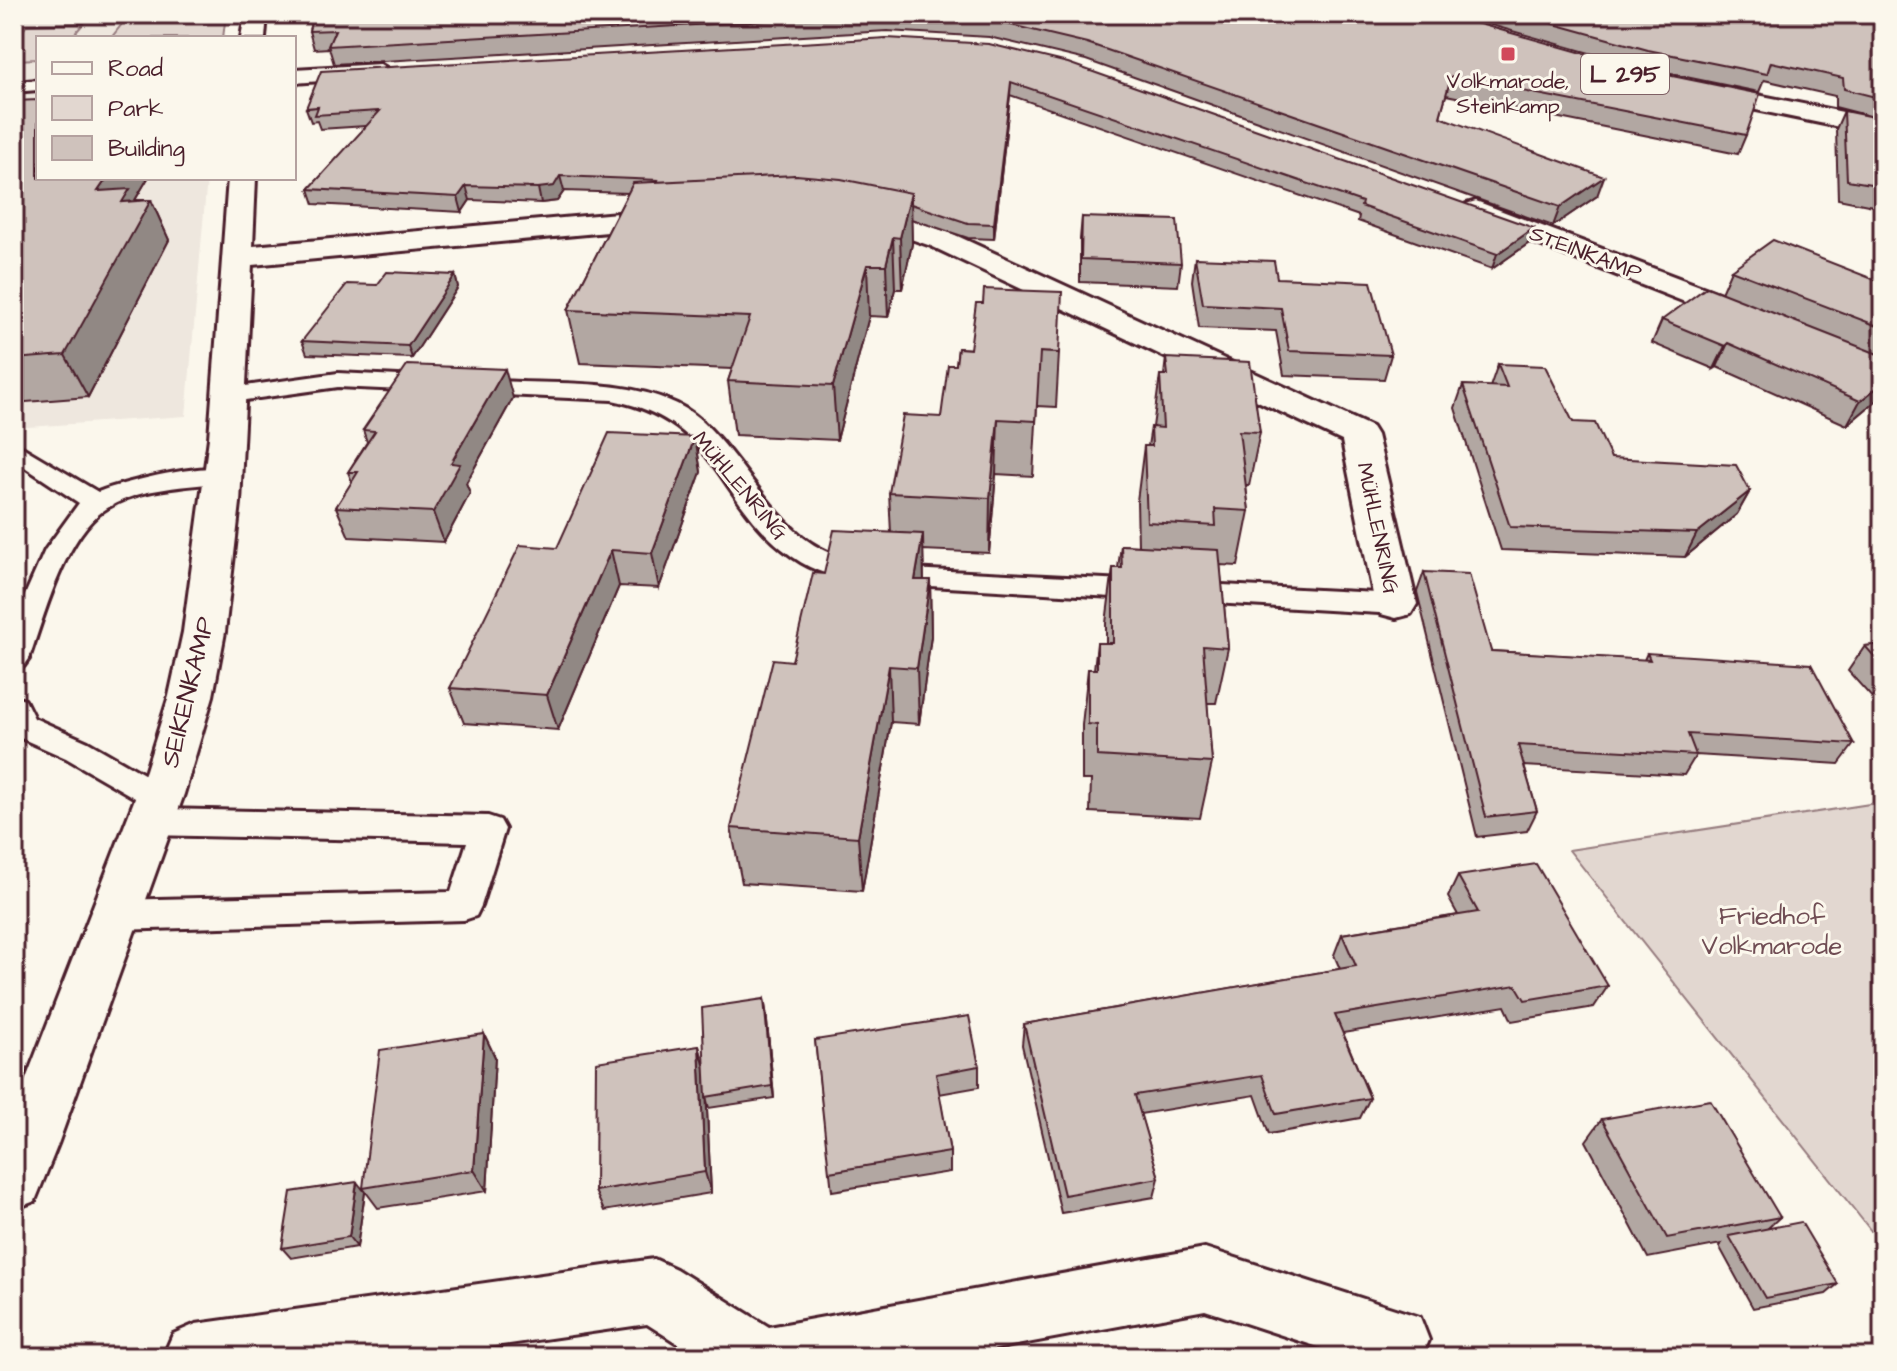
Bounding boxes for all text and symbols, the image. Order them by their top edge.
legend [36,36,296,180]
marker: Volkmarode, Steinkamp [1499,45,1517,63]
text: Road [108,52,163,86]
road number: L 295 [1581,54,1669,94]
place label: Volkmarode, Steinkamp [1446,66,1570,122]
text: Park [108,92,164,126]
text: Building [108,132,185,167]
street label: STEINKAMP [1525,218,1646,289]
street label: MÜHLENRING [685,425,795,547]
street label: MÜHLENRING [1348,460,1407,597]
street label: SEIKENKAMP [152,613,224,771]
park label: Friedhof Volkmarode [1702,898,1842,964]

